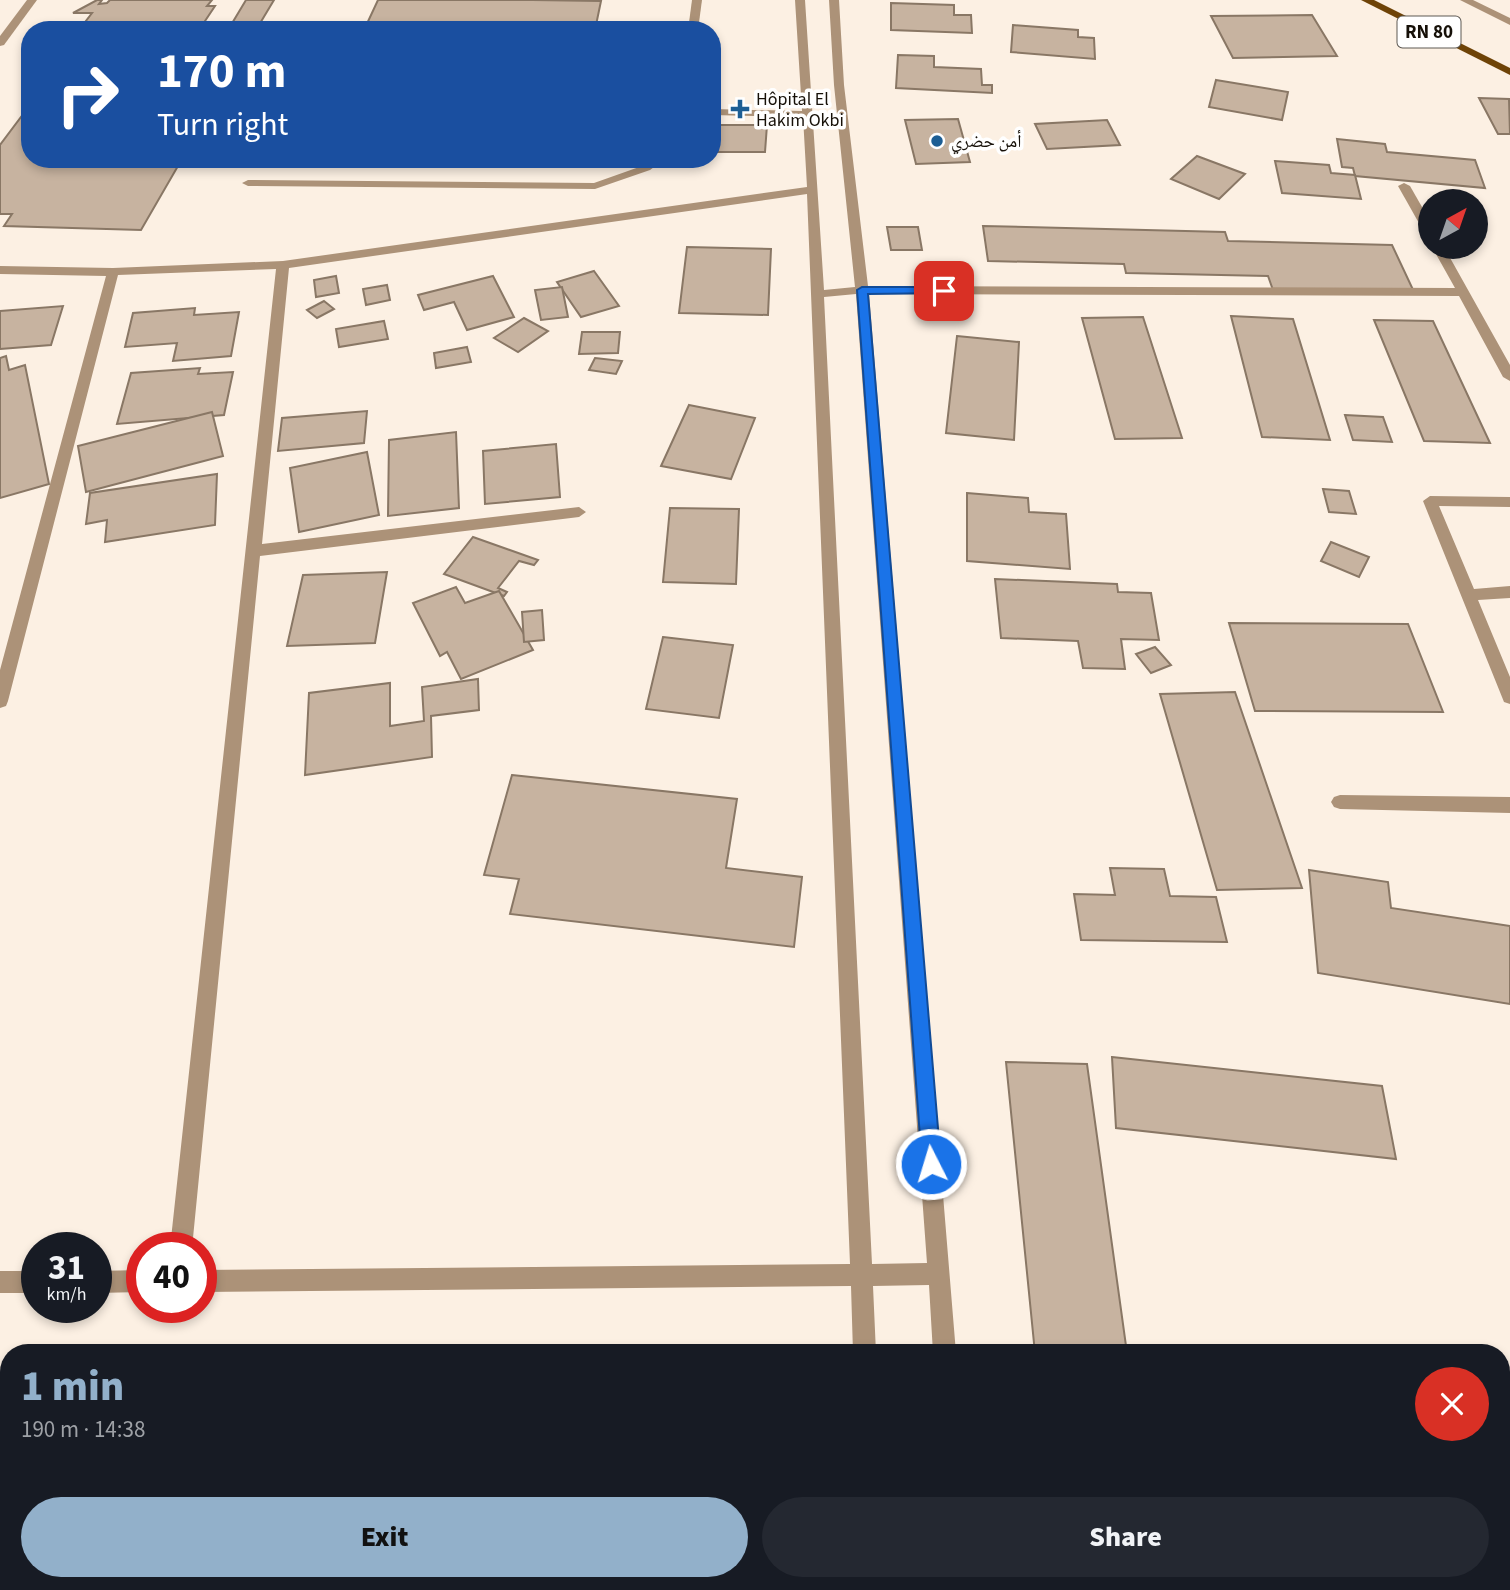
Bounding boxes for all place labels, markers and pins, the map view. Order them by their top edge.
place label: Hôpital El Hakim Okbi [756,87,844,133]
marker: Hôpital El Hakim Okbi [730,99,750,119]
place label: أمن حضري [951,129,1021,155]
marker: أمن حضري [929,133,945,149]
pin [914,261,974,321]

